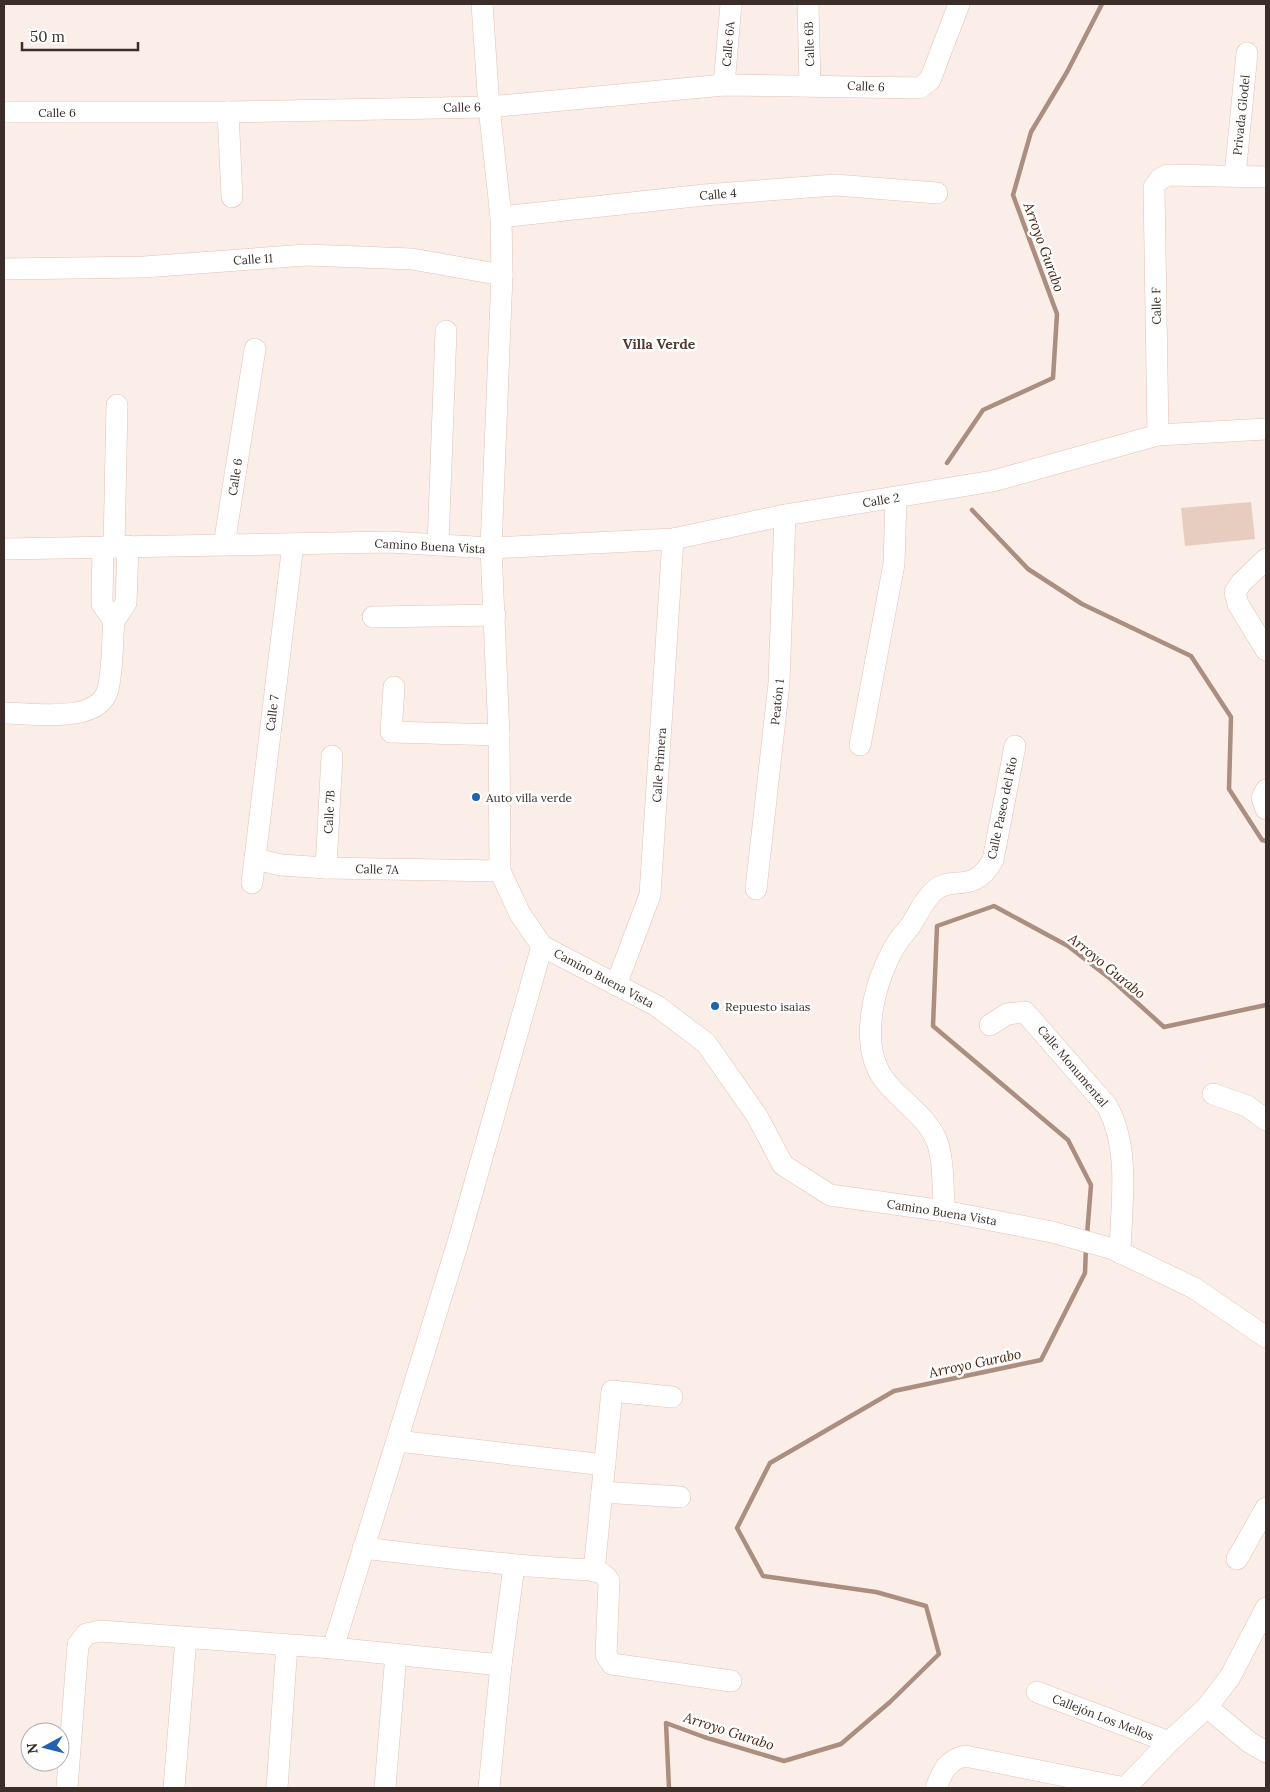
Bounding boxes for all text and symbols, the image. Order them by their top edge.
scale bar [22,20,139,52]
street label: Calle 6A [719,20,737,67]
street label: Calle 6B [801,21,817,67]
text: 50 m [30,27,65,46]
street label: Privada Glodel [1229,74,1253,156]
street label: Calle 6 [847,78,885,94]
street label: Calle 6 [443,99,481,115]
street label: Calle 6 [38,105,76,120]
street label: Calle 4 [699,185,738,203]
water label: Arroyo Gurabo [1019,199,1069,294]
street label: Calle 11 [233,250,273,268]
street label: Calle F [1148,287,1164,325]
district label: Villa Verde [623,335,696,353]
street label: Calle 6 [225,457,245,497]
street label: Calle 2 [861,490,901,510]
street label: Camino Buena Vista [374,536,486,556]
street label: Peatón 1 [767,678,787,726]
street label: Calle 7 [262,694,282,732]
street label: Calle Primera [649,727,669,803]
street label: Calle Paseo del Río [984,755,1020,861]
street label: Calle 7B [320,790,338,834]
place label: Auto villa verde [485,790,573,805]
marker: Auto villa verde [470,791,482,803]
street label: Calle 7A [355,861,399,877]
water label: Arroyo Gurabo [1064,929,1149,1003]
street label: Camino Buena Vista [551,945,657,1011]
place label: Repuesto isaias [725,999,811,1014]
marker: Repuesto isaias [709,1000,721,1012]
street label: Calle Monumental [1035,1022,1111,1110]
street label: Camino Buena Vista [886,1196,998,1228]
water label: Arroyo Gurabo [926,1344,1023,1382]
street label: Callejón Los Mellos [1050,1691,1156,1743]
water label: Arroyo Gurabo [681,1708,776,1754]
north arrow [20,1722,70,1772]
text: N [22,1742,42,1755]

